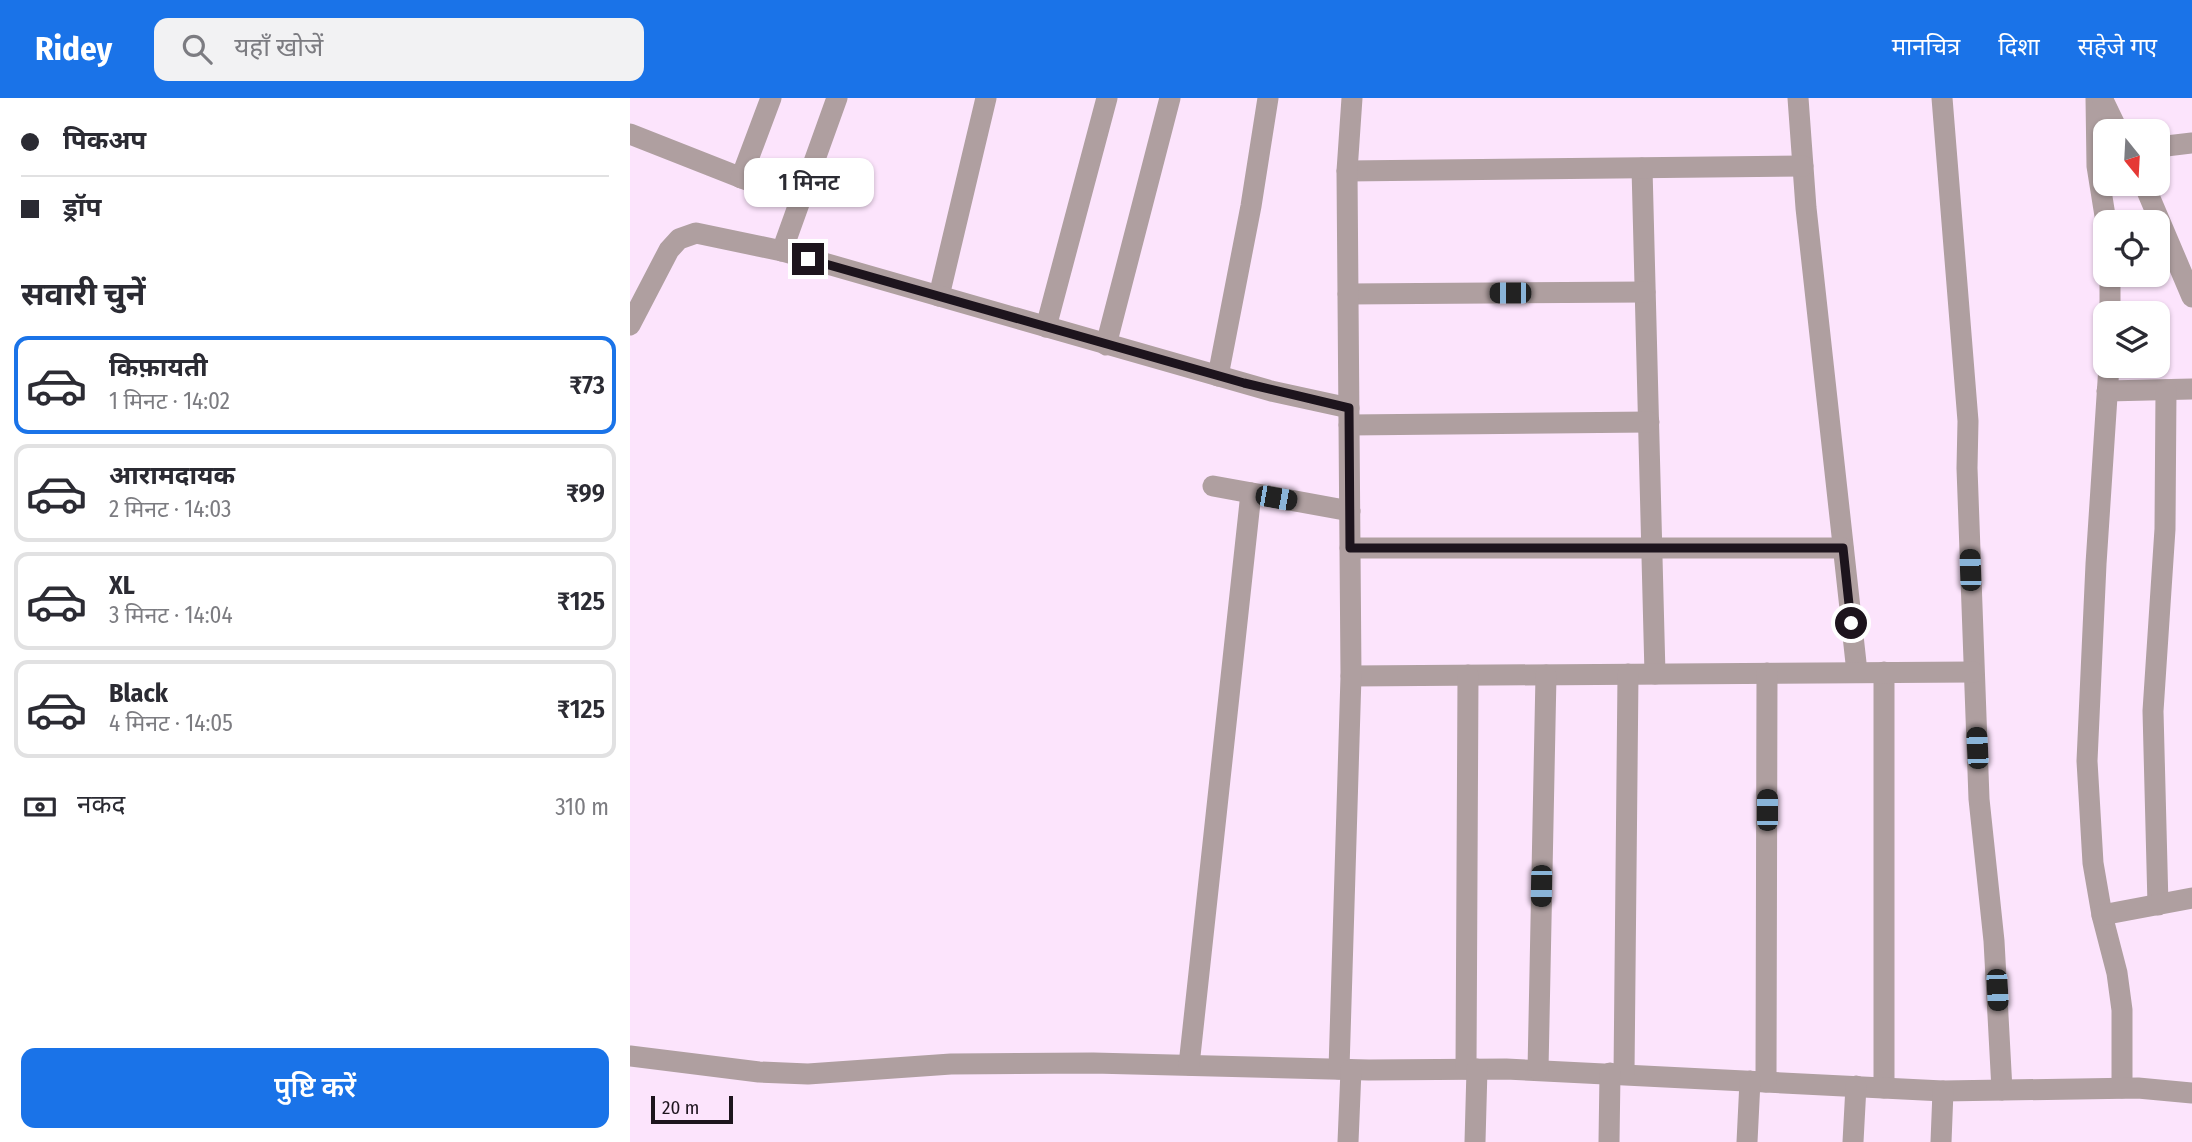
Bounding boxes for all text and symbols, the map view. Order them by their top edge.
search box [154,18,644,81]
text: Ridey [35,29,112,69]
icon: search [178,30,216,68]
text: यहाँ खोजें [234,32,323,63]
text: मानचित्र [1892,33,1960,61]
text: दिशा [1998,33,2040,61]
text: सहेजे गए [2078,33,2157,61]
north arrow [2093,119,2170,196]
map controls [2093,119,2170,378]
text: पिकअप [63,125,146,156]
callout: 1 मिनट [743,158,873,206]
text: 1 मिनट [778,168,840,196]
text: ड्रॉप [63,192,101,223]
button: locate [2093,210,2170,287]
route end [792,243,824,275]
text: सवारी चुनें [21,275,145,313]
car [1490,283,1532,304]
button: layers [2093,301,2170,378]
text: किफ़ायती [109,352,208,383]
icon: car [25,354,88,417]
text: ₹73 [569,370,605,401]
text: 1 मिनट · 14:02 [109,387,230,415]
text: आरामदायक [109,460,235,491]
icon: car [25,462,88,525]
text: ₹99 [566,478,605,509]
car [1254,484,1299,512]
text: 2 मिनट · 14:03 [109,495,231,523]
car [1959,549,1982,591]
icon: car [25,570,88,633]
text: XL [109,570,135,601]
text: ₹125 [557,586,605,617]
text: 3 मिनट · 14:04 [109,601,233,629]
route start [1835,607,1867,639]
icon: car [25,678,88,741]
text: Black [109,678,168,709]
text: ₹125 [557,694,605,725]
text: 4 मिनट · 14:05 [109,709,233,737]
car [1966,726,1989,770]
icon: cash [21,788,59,826]
text: नकद [77,789,125,820]
car [1757,789,1778,831]
text: 310 m [555,793,609,821]
car [1531,865,1552,907]
car [1986,968,2009,1012]
button: पुष्टि करें [21,1048,609,1128]
scale bar [651,1093,733,1125]
text: 20 m [662,1096,699,1119]

